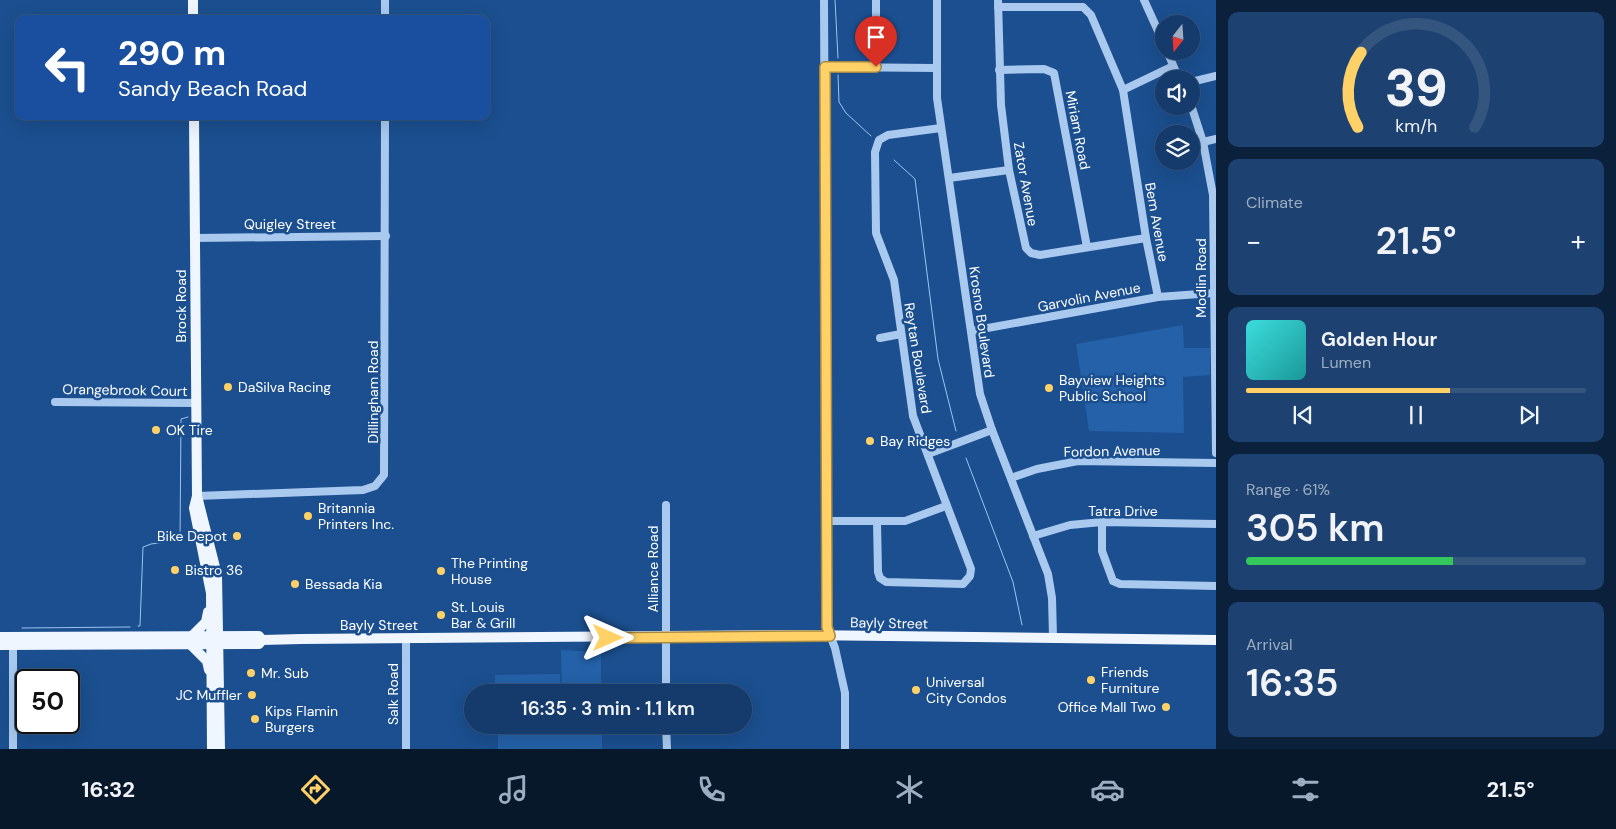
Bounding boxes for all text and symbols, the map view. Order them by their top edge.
north arrow [1155,15,1200,60]
map controls [1155,15,1200,170]
pin [855,16,897,67]
icon: arrive [862,23,890,51]
text: 290 m [118,30,226,76]
icon: left [35,35,100,100]
text: 39 [1384,54,1448,122]
button: sound [1155,70,1200,115]
text: Sandy Beach Road [118,74,307,103]
street label: Miriam Road [1062,89,1094,171]
text: km/h [1395,114,1437,138]
button: layers [1155,125,1200,170]
street label: Zator Avenue [1010,141,1042,227]
street label: Bem Avenue [1141,181,1173,263]
text: Climate [1246,192,1303,213]
street label: Quigley Street [244,215,336,233]
text: 21.5° [1375,216,1457,266]
text: − [1246,223,1261,260]
text: + [1571,223,1586,260]
street label: Modlin Road [1192,238,1210,318]
street label: Krosno Boulevard [965,265,999,379]
street label: Brock Road [172,269,190,343]
street label: Garvolin Avenue [1036,278,1142,316]
street label: Reytan Boulevard [900,301,936,415]
text: Golden Hour [1321,327,1437,352]
street label: Dillingham Road [364,341,382,443]
text: Lumen [1321,352,1371,373]
place label: Bayview Heights Public School [1059,371,1165,405]
place label: DaSilva Racing [238,378,331,396]
street label: Orangebrook Court [62,380,188,400]
marker: DaSilva Racing [222,381,234,393]
marker: Bayview Heights Public School [1043,382,1055,394]
icon: previous [1289,401,1317,429]
icon: pause [1402,401,1430,429]
icon: next [1515,401,1543,429]
place label: OK Tire [166,421,213,439]
marker: OK Tire [150,424,162,436]
place label: Bay Ridges [880,432,950,450]
marker: Bay Ridges [864,435,876,447]
street label: Fordon Avenue [1063,441,1161,461]
text: Range · 61% [1246,479,1330,500]
place label: Britannia Printers Inc. [318,499,394,533]
street label: Tatra Drive [1088,502,1158,520]
text: 305 km [1246,503,1384,553]
marker: Britannia Printers Inc. [302,510,314,522]
street label: Alliance Road [644,526,662,612]
place label: Bike Depot [157,527,227,545]
marker: Bike Depot [231,530,243,542]
place label: The Printing House [451,554,528,588]
place label: Bistro 36 [185,561,243,579]
marker: Bistro 36 [169,564,181,576]
marker: The Printing House [435,565,447,577]
place label: Bessada Kia [305,575,382,593]
marker: Bessada Kia [289,578,301,590]
place label: St. Louis Bar & Grill [451,598,515,632]
marker: St. Louis Bar & Grill [435,609,447,621]
position arrow [581,611,633,663]
street label: Bayly Street [850,613,928,633]
street label: Bayly Street [340,616,418,634]
text: Arrival [1246,634,1293,655]
text: 16:35 [1246,658,1339,708]
street label: Salk Road [384,663,402,725]
place label: Friends Furniture [1101,663,1160,697]
place label: Mr. Sub [261,664,309,682]
marker: Mr. Sub [245,667,257,679]
speed limit sign: 50 [15,669,80,734]
place label: Universal City Condos [926,673,1007,707]
marker: Friends Furniture [1085,674,1097,686]
marker: Universal City Condos [910,684,922,696]
place label: JC Muffler [176,686,242,704]
marker: JC Muffler [246,689,258,701]
text: 16:35 · 3 min · 1.1 km [521,696,695,721]
place label: Office Mall Two [1058,698,1156,716]
marker: Office Mall Two [1160,701,1172,713]
place label: Kips Flamin Burgers [265,702,338,736]
marker: Kips Flamin Burgers [249,713,261,725]
icon: directions [298,772,333,807]
icon: music [496,772,531,807]
icon: phone [694,772,729,807]
icon: climate [892,772,927,807]
icon: car [1090,772,1125,807]
icon: filters [1288,772,1323,807]
text: 16:32 [82,775,135,804]
text: 21.5° [1486,775,1534,804]

